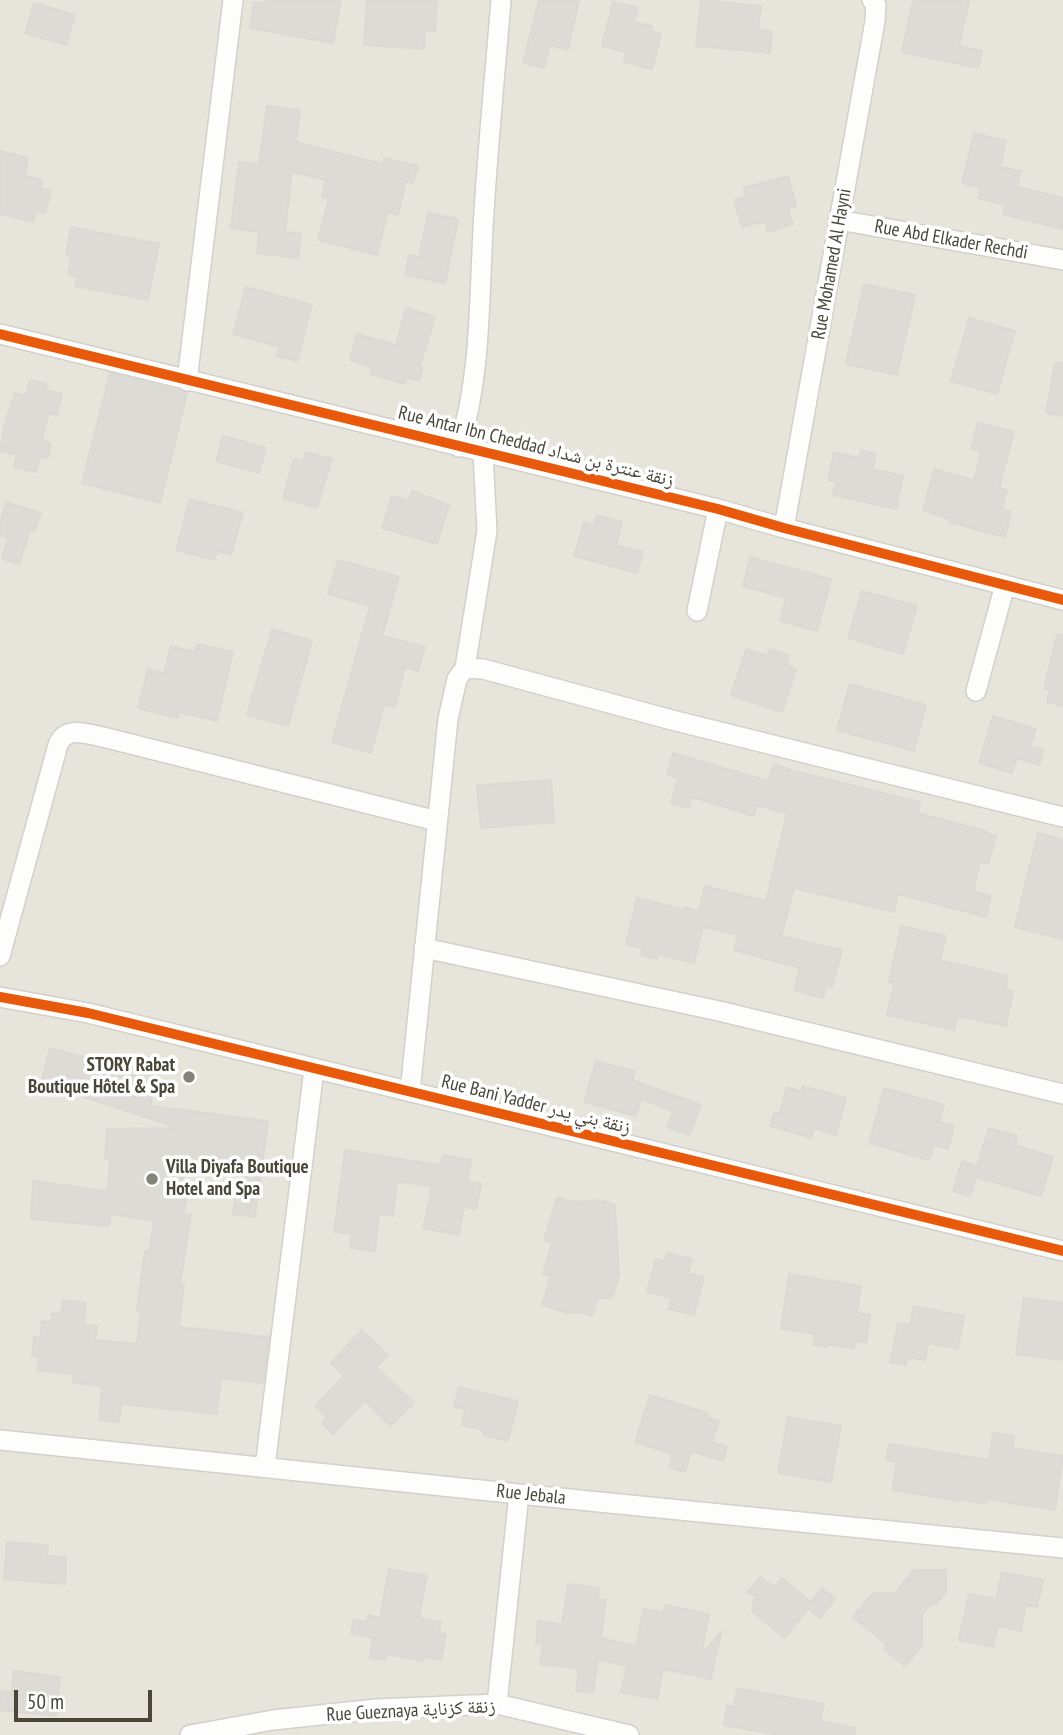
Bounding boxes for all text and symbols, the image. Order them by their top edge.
street label: Rue Mohamed Al Hayni [808,187,856,341]
street label: Rue Abd Elkader Rechdi [873,215,1029,265]
street label: Rue Antar Ibn Cheddad زنقة عنترة بن شداد [396,402,676,492]
place label: STORY Rabat Boutique Hôtel & Spa [28,1055,175,1099]
marker: STORY Rabat Boutique Hôtel & Spa [181,1069,197,1085]
street label: Rue Bani Yadder زنقة بني يدر [439,1070,633,1140]
place label: Villa Diyafa Boutique Hotel and Spa [166,1157,309,1201]
marker: Villa Diyafa Boutique Hotel and Spa [144,1171,160,1187]
street label: Rue Jebala [495,1480,567,1510]
scale bar [18,1676,156,1720]
text: 50 m [27,1688,64,1715]
street label: Rue Gueznaya زنقة كزناية [326,1695,496,1727]

